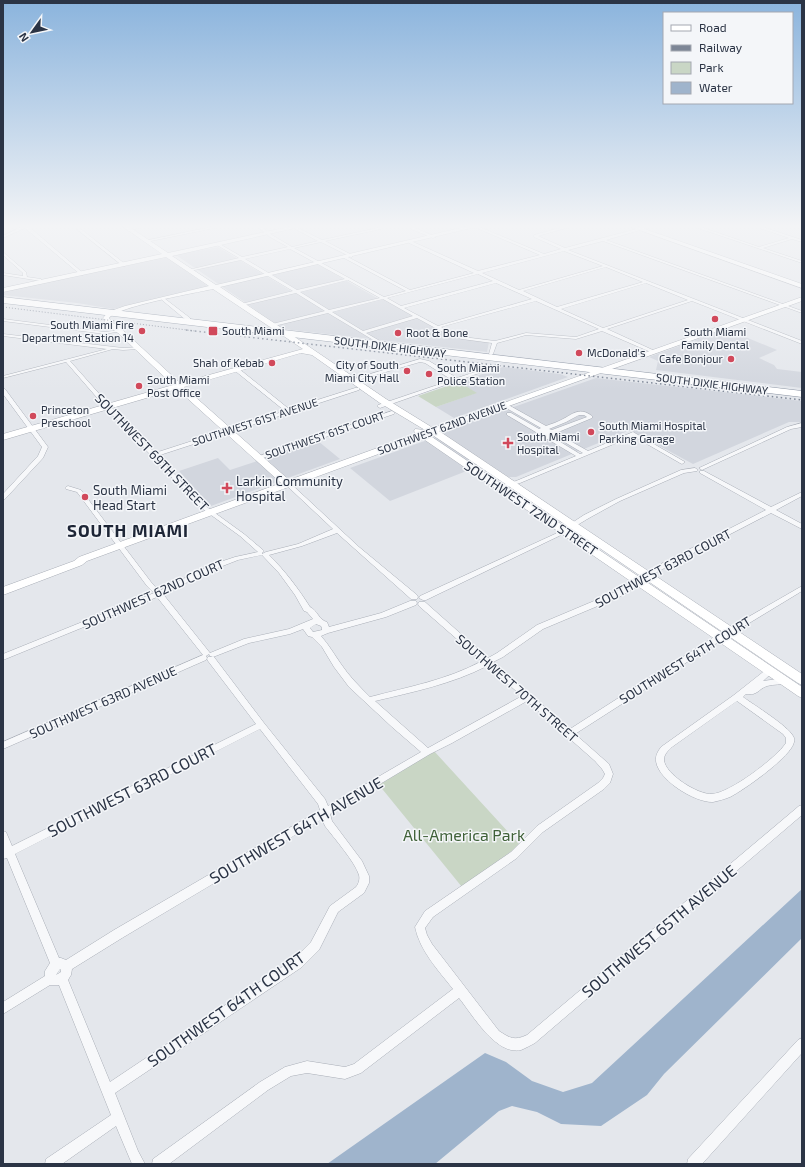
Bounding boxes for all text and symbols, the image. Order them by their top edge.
north arrow [12,12,52,52]
legend [663,12,793,104]
text: Road [699,20,727,34]
text: N [16,31,31,45]
text: Railway [699,40,743,54]
text: Park [699,60,724,74]
text: Water [699,80,733,94]
marker: South Miami Family Dental [710,314,720,324]
place label: South Miami Fire Department Station 14 [22,318,134,344]
place label: South Miami [222,324,285,337]
marker: South Miami [207,325,219,337]
place label: South Miami Family Dental [681,325,750,351]
marker: South Miami Fire Department Station 14 [137,326,147,336]
place label: Root & Bone [406,326,468,339]
marker: Root & Bone [393,328,403,338]
street label: SOUTH DIXIE HIGHWAY [333,333,447,360]
place label: McDonald's [587,346,646,359]
marker: McDonald's [574,348,584,358]
place label: Cafe Bonjour [659,352,724,366]
marker: Cafe Bonjour [726,354,736,364]
place label: Shah of Kebab [193,356,264,369]
marker: Shah of Kebab [267,358,277,368]
place label: City of South Miami City Hall [325,358,400,384]
place label: South Miami Police Station [437,361,505,387]
marker: City of South Miami City Hall [402,366,412,376]
marker: South Miami Police Station [424,369,434,379]
street label: SOUTH DIXIE HIGHWAY [655,370,769,397]
place label: South Miami Post Office [147,373,210,399]
marker: South Miami Post Office [134,381,144,391]
street label: SOUTHWEST 69TH STREET [92,390,213,514]
street label: SOUTHWEST 61ST AVENUE [190,395,319,448]
street label: SOUTHWEST 62ND AVENUE [376,398,508,457]
place label: Princeton Preschool [41,403,92,429]
street label: SOUTHWEST 61ST COURT [264,408,387,461]
marker: Princeton Preschool [28,411,38,421]
place label: South Miami Hospital Parking Garage [599,419,706,445]
marker: South Miami Hospital Parking Garage [586,427,596,437]
place label: South Miami Hospital [517,430,580,456]
marker: South Miami Hospital [502,437,514,449]
street label: SOUTHWEST 72ND STREET [461,457,601,559]
place label: Larkin Community Hospital [236,473,343,504]
place label: South Miami Head Start [93,482,167,513]
marker: Larkin Community Hospital [221,482,233,494]
marker: South Miami Head Start [80,492,90,502]
district label: SOUTH MIAMI [67,520,189,540]
street label: SOUTHWEST 63RD COURT [592,525,734,611]
street label: SOUTHWEST 62ND COURT [80,555,227,633]
street label: SOUTHWEST 64TH COURT [616,613,754,707]
street label: SOUTHWEST 70TH STREET [453,631,582,746]
street label: SOUTHWEST 63RD AVENUE [27,662,179,742]
street label: SOUTHWEST 63RD COURT [44,739,220,841]
street label: SOUTHWEST 64TH AVENUE [206,772,386,887]
park label: All-America Park [403,825,525,844]
street label: SOUTHWEST 65TH AVENUE [578,860,740,1001]
street label: SOUTHWEST 64TH COURT [143,947,308,1070]

